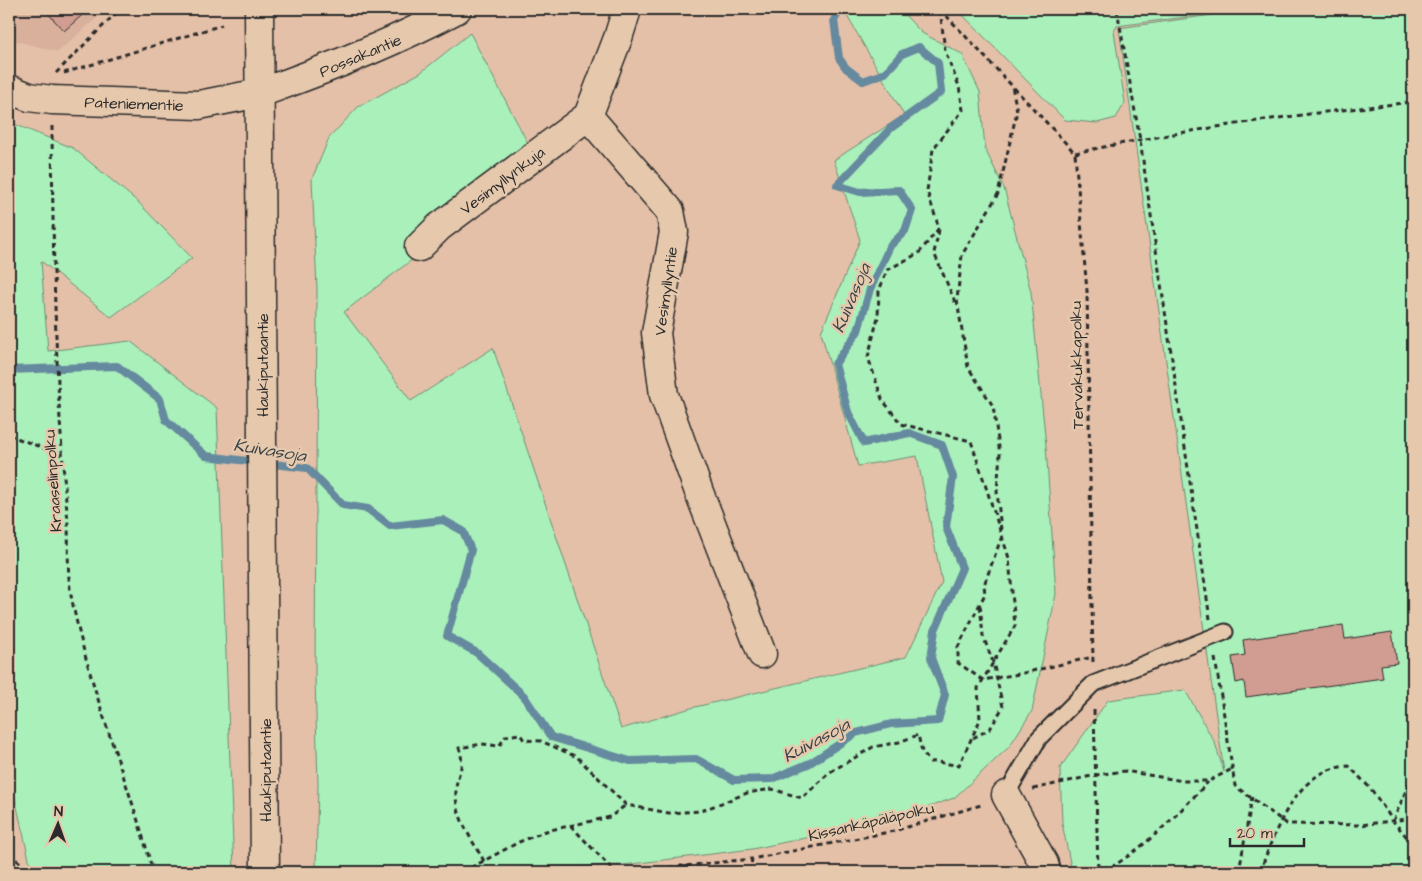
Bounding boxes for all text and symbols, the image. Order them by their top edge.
street label: Possakantie [316,29,405,83]
street label: Pateniementie [84,91,184,117]
street label: Vesimyllynkuja [456,142,550,221]
street label: Vesimyllyntie [649,245,684,337]
water label: Kuivasoja [826,259,878,337]
street label: Tervakukkapolku [1065,301,1089,429]
street label: Haukiputaantie [252,313,274,417]
street label: Kraaselinpolku [38,429,68,533]
water label: Kuivasoja [232,432,309,469]
water label: Kuivasoja [778,712,855,769]
street label: Haukiputaantie [255,718,277,822]
street label: Kissankäpäläpolku [806,797,936,847]
north arrow [32,798,82,848]
text: N [54,802,63,822]
scale bar [1230,816,1303,848]
text: 20 m [1237,823,1273,844]

